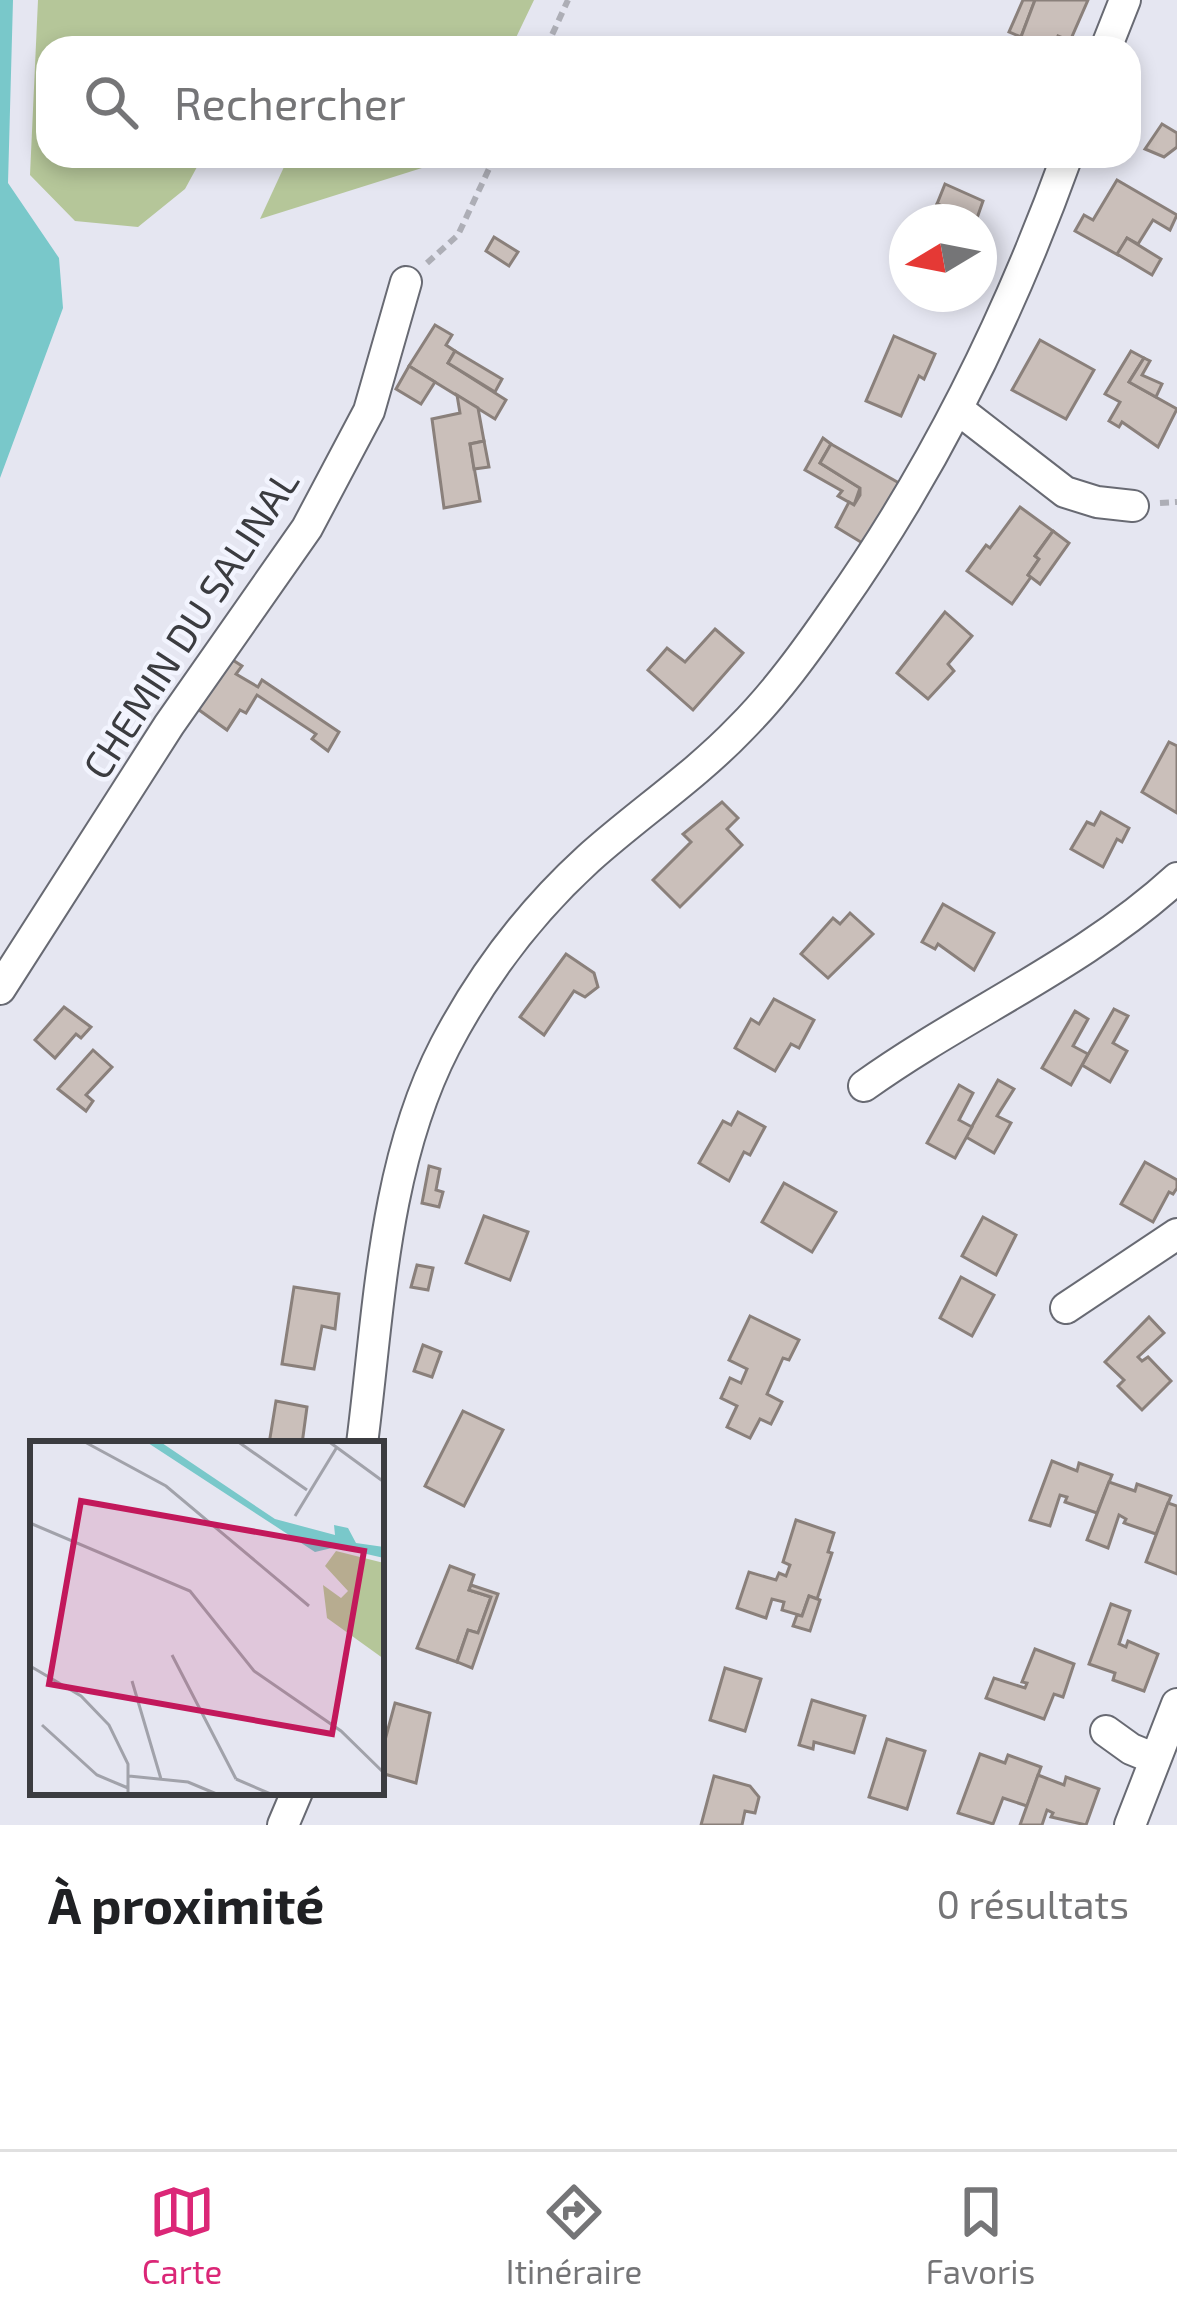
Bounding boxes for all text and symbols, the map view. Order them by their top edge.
search box [36,36,1141,168]
icon: search [78,69,144,135]
text: Rechercher [174,75,406,129]
north arrow [889,204,997,312]
street label: CHEMIN DU SALINAL [72,460,307,787]
inset map [30,1441,384,1795]
text: À proximité [48,1873,324,1934]
text: 0 résultats [936,1880,1129,1927]
tab: Carte [142,2179,222,2291]
tab: Itinéraire [506,2179,642,2291]
tab: Favoris [926,2179,1035,2291]

